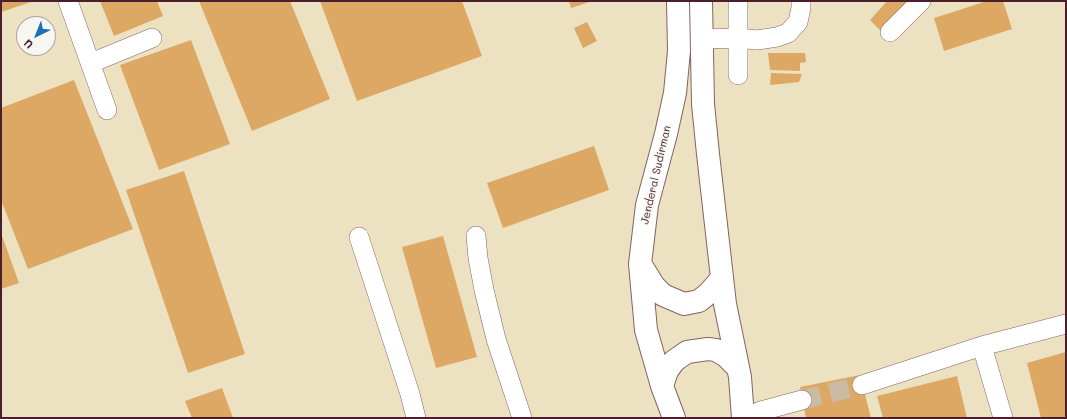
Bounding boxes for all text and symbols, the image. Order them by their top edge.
north arrow [16,16,56,56]
text: U [20,36,36,53]
street label: Jenderal Sudirman [638,124,674,226]

